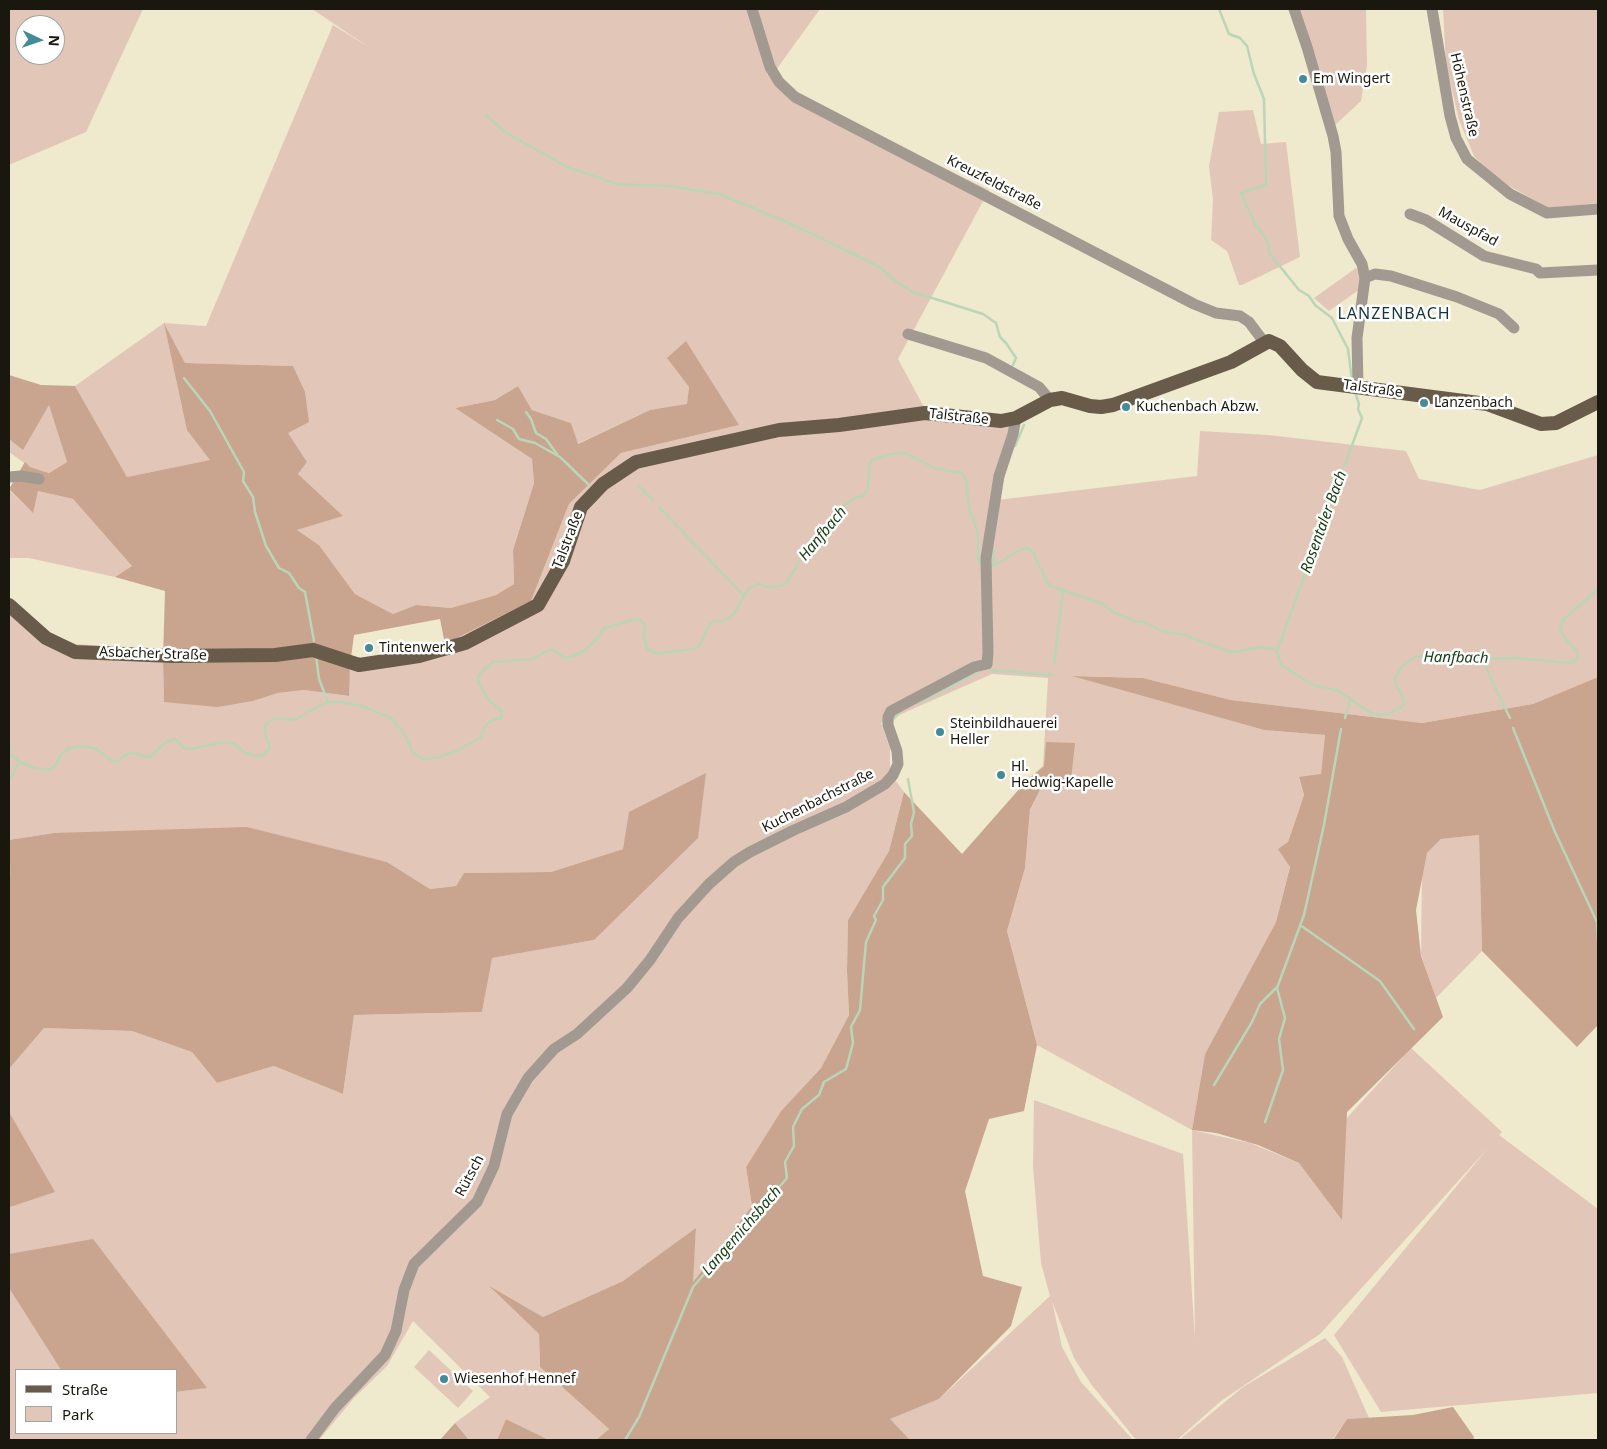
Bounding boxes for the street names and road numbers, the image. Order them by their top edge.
street label: Höhenstraße [1446,51,1482,139]
street label: Kreuzfeldstraße [944,152,1044,214]
street label: Mauspfad [1435,204,1501,250]
street label: Talstraße [1342,377,1404,401]
street label: Talstraße [928,406,990,428]
street label: Talstraße [549,509,587,571]
street label: Asbacher Straße [99,644,207,664]
street label: Kuchenbachstraße [759,766,877,836]
street label: Rütsch [452,1152,488,1200]

